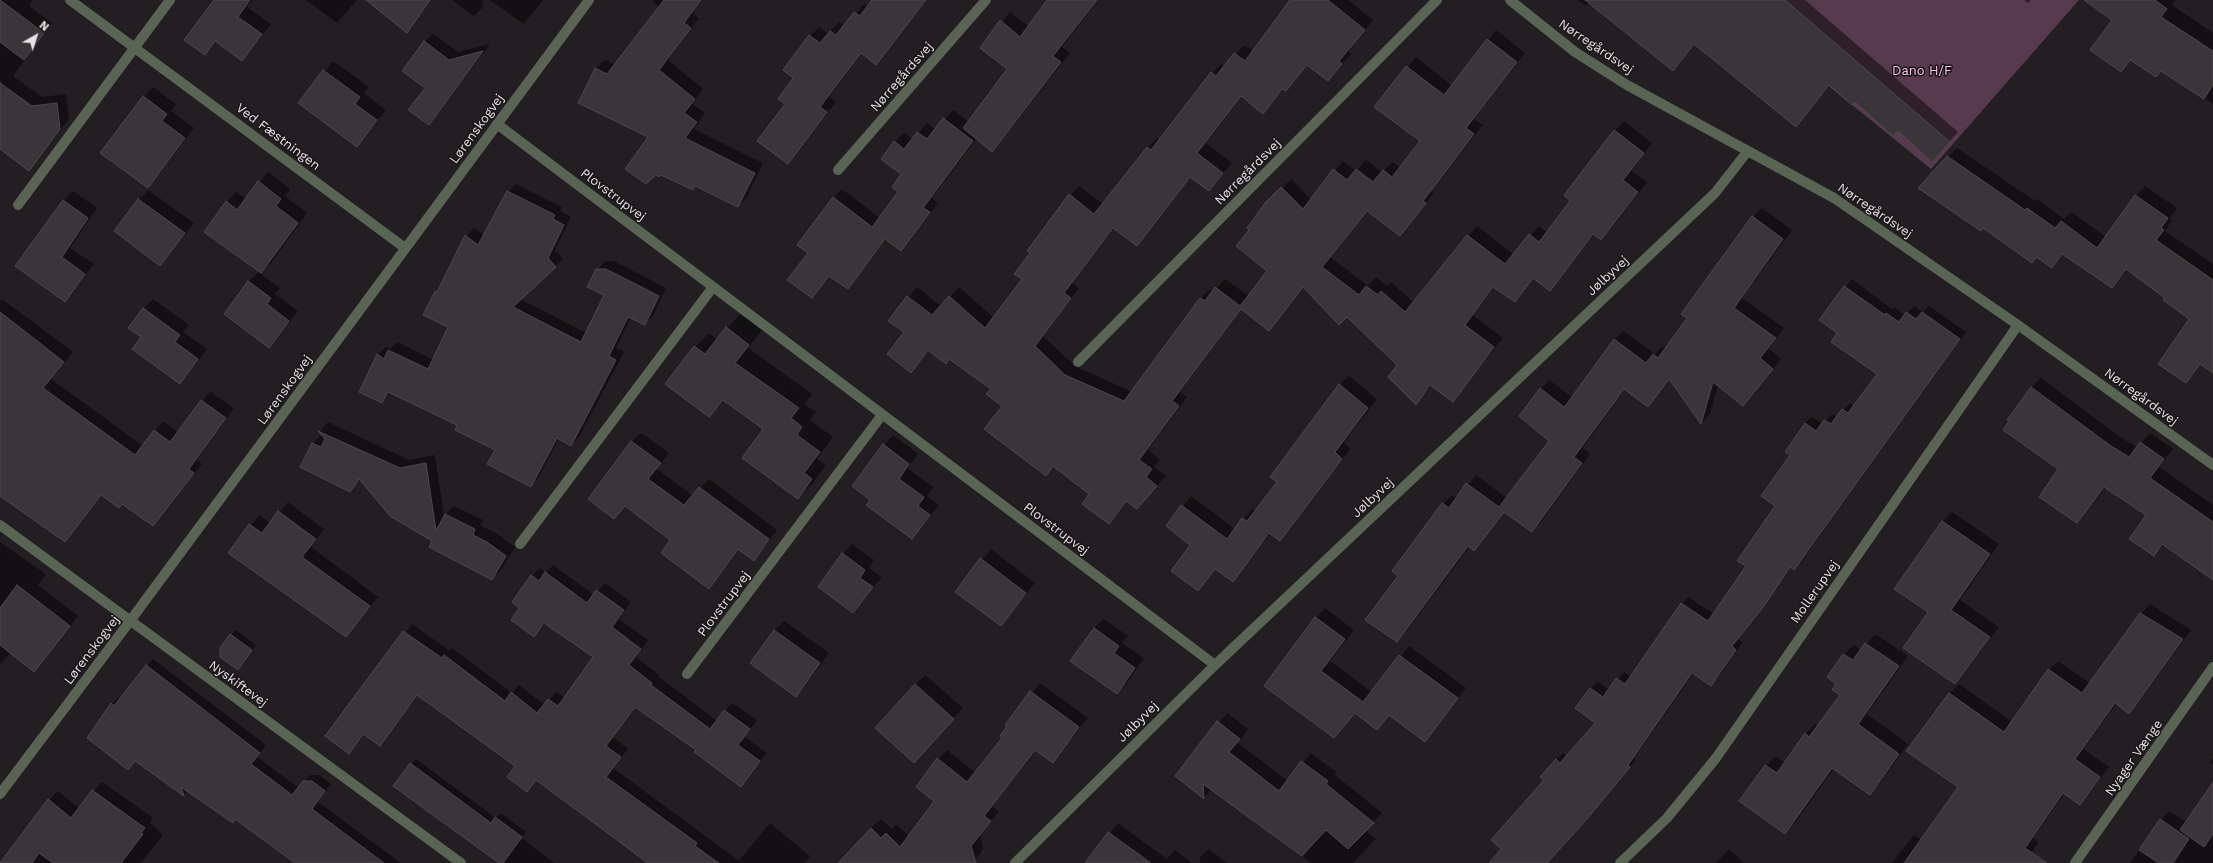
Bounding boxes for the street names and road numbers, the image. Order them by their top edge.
street label: Nørregårdsvej [1556,16,1636,78]
street label: Nørregårdsvej [868,39,936,115]
street label: Lørenskogvej [446,91,508,167]
street label: Ved Fæstningen [233,100,323,174]
street label: Nørregårdsvej [1212,136,1284,208]
street label: Plovstrupvej [577,165,649,225]
street label: Nørregårdsvej [1835,180,1915,242]
street label: Jølbyvej [1584,253,1632,299]
street label: Lørenskogvej [254,352,316,428]
street label: Nørregårdsvej [2101,365,2181,429]
street label: Jølbyvej [1349,475,1397,521]
street label: Plovstrupvej [1020,499,1092,559]
street label: Mollerupvej [1788,557,1842,627]
street label: Plovstrupvej [694,568,754,640]
street label: Lørenskogvej [61,612,123,688]
street label: Nyskiftevej [206,657,270,711]
street label: Jølbyvej [1114,698,1162,746]
street label: Nyager Vænge [2102,717,2166,799]

